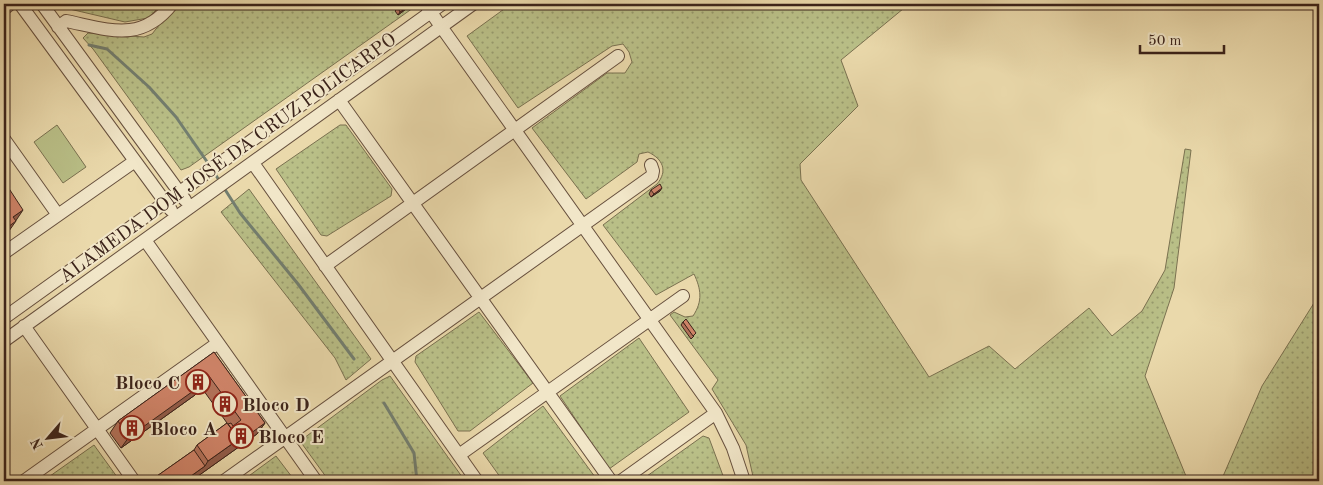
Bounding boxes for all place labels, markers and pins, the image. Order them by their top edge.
building icon: Bloco C [185,369,211,395]
place label: Bloco C [115,375,180,394]
building icon: Bloco D [212,391,238,417]
place label: Bloco D [242,397,310,416]
building icon: Bloco A [119,415,145,441]
place label: Bloco A [150,421,217,440]
building icon: Bloco E [228,423,254,449]
place label: Bloco E [258,429,324,448]

